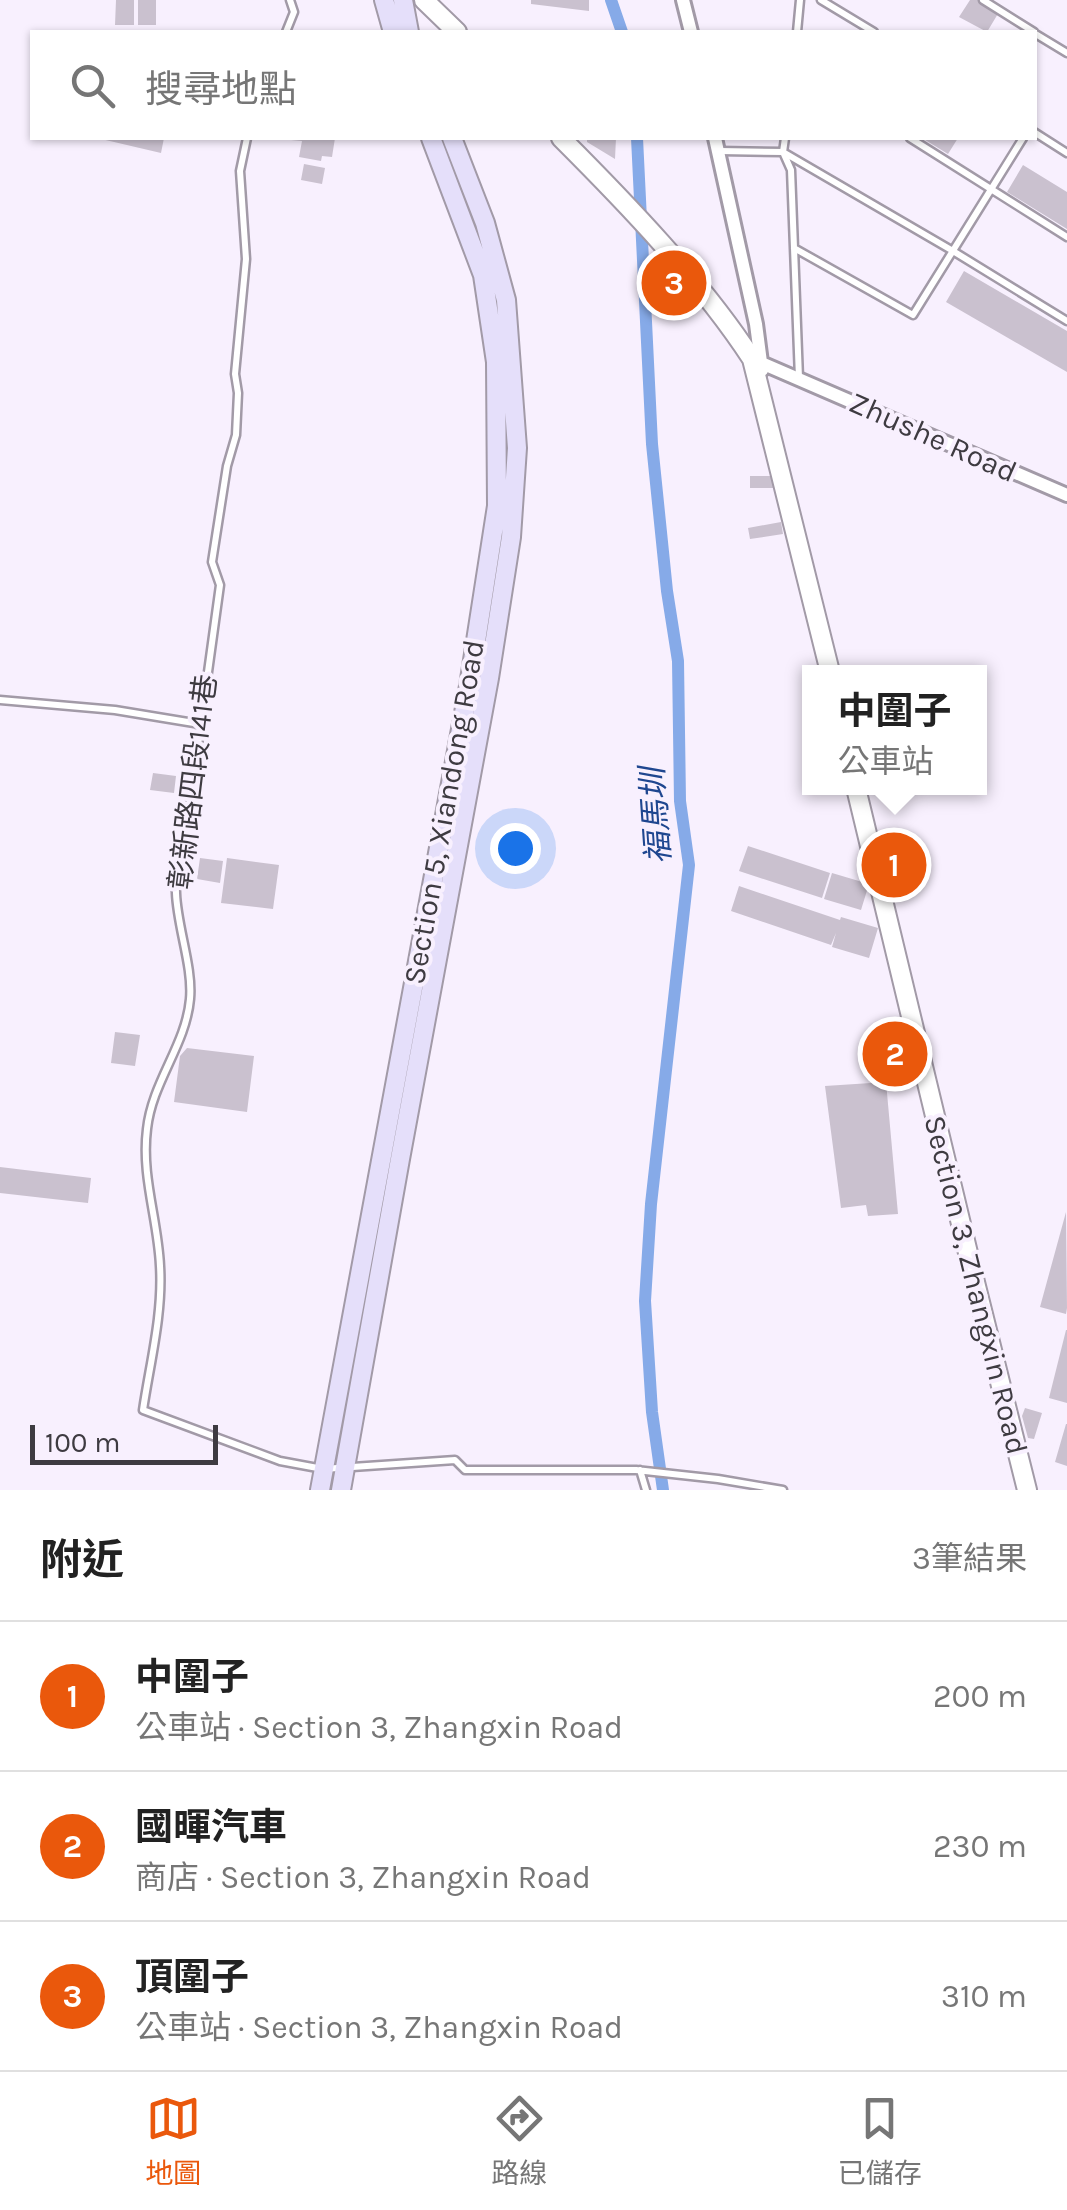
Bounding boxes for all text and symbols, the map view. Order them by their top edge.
search box [30,30,1037,140]
icon: search [65,58,120,113]
text: 搜尋地點 [145,67,297,112]
pin: 3 [642,246,706,320]
street label: Zhushe Road [844,384,1022,490]
street label: Section 5, Xiandong Road [396,637,492,987]
popup [802,665,987,795]
street label: 彰新路四段141巷 [162,672,224,892]
text: 中圍子 [837,689,952,734]
text: 公車站 [837,743,934,780]
water label: 福馬圳 [634,763,678,865]
your location [490,823,541,874]
pin: 1 [862,828,926,902]
pin: 2 [862,1016,928,1092]
street label: Section 3, Zhangxin Road [916,1112,1036,1458]
scale bar [30,1420,218,1464]
text: 100 m [45,1426,120,1459]
text: 附近 [40,1535,124,1585]
text: 3筆結果 [912,1540,1027,1577]
text: 中圍子 [135,1655,249,1700]
text: 1 [67,1678,78,1715]
text: 200 m [933,1678,1027,1715]
text: 公車站 · Section 3, Zhangxin Road [135,1709,623,1746]
text: 國暉汽車 [135,1805,287,1850]
text: 2 [63,1828,82,1865]
text: 230 m [933,1828,1027,1865]
text: 商店 · Section 3, Zhangxin Road [135,1859,591,1896]
text: 頂圍子 [135,1955,249,2000]
text: 3 [63,1978,82,2015]
text: 310 m [941,1978,1027,2015]
text: 公車站 · Section 3, Zhangxin Road [135,2009,623,2046]
tab: 地圖 [145,2091,201,2191]
tab: 路線 [491,2091,548,2191]
tab: 已儲存 [838,2091,922,2191]

